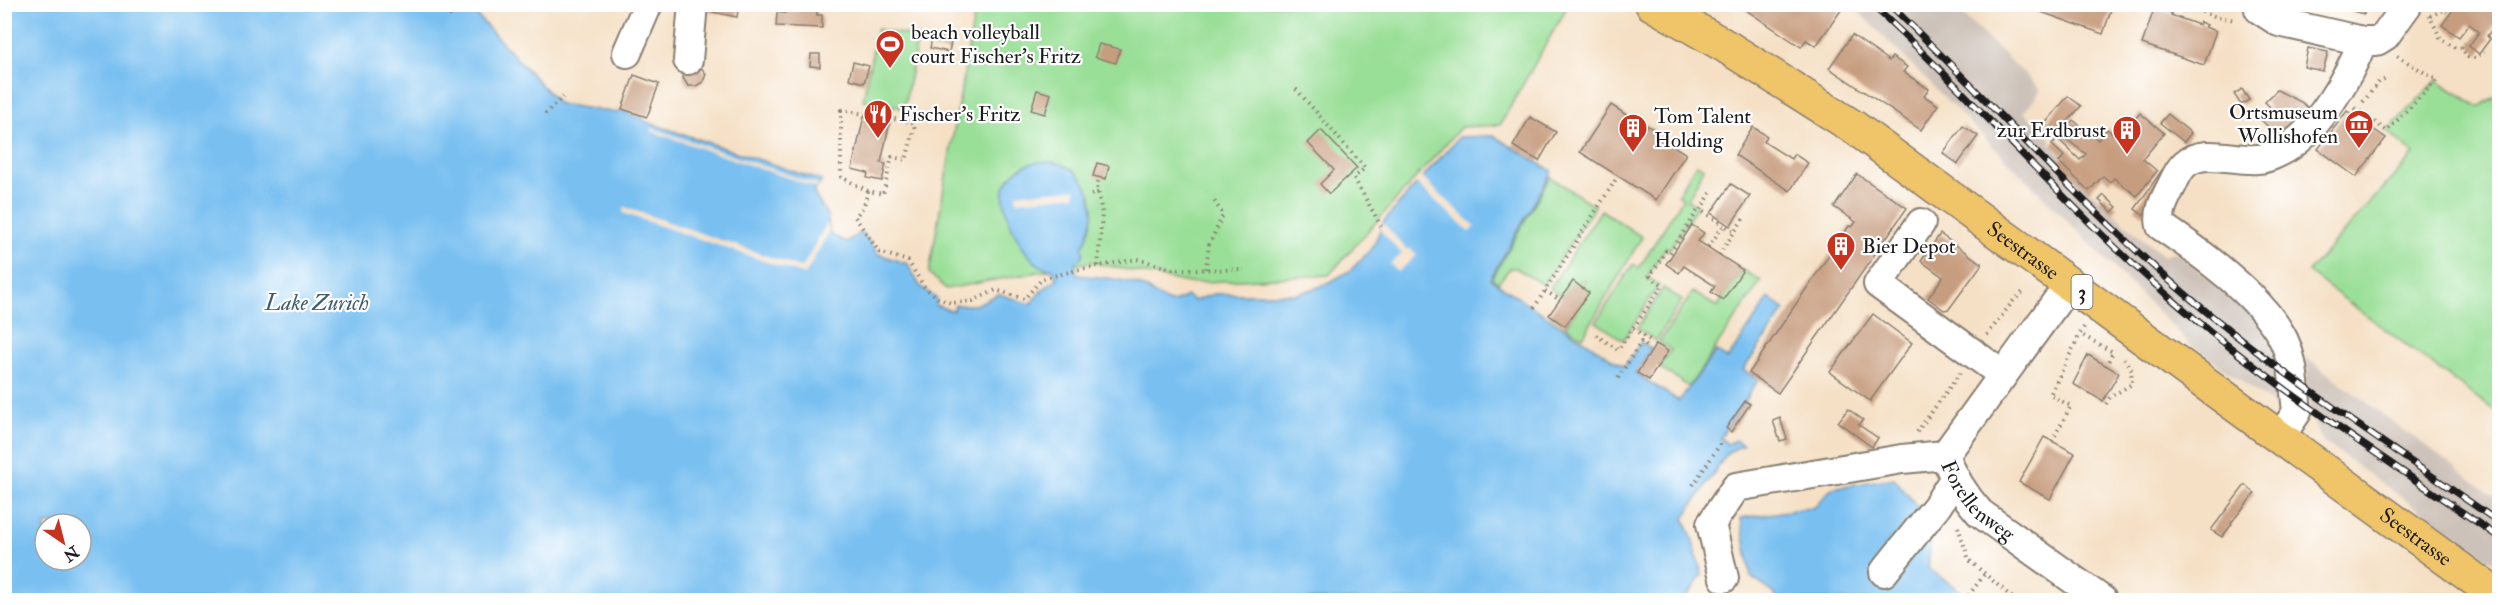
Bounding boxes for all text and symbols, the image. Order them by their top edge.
place label: beach volleyball court Fischer's Fritz [911,19,1081,70]
sports icon: beach volleyball court Fischer's Fritz [874,28,906,70]
restaurant icon: Fischer's Fritz [862,98,894,140]
place label: Ortsmuseum Wollishofen [2229,99,2338,150]
place label: Fischer's Fritz [899,101,1021,128]
place label: Tom Talent Holding [1654,103,1751,154]
museum icon: Ortsmuseum Wollishofen [2343,108,2375,150]
building icon: Tom Talent Holding [1617,112,1649,154]
building icon: zur Erdbrust [2111,114,2143,156]
place label: zur Erdbrust [1997,117,2106,144]
street label: Seestrasse [1981,216,2065,286]
building icon: Bier Depot [1825,230,1857,272]
place label: Bier Depot [1862,233,1956,260]
road number: 3 [2072,275,2092,309]
water label: Lake Zurich [264,289,369,317]
street label: Forellenweg [1934,456,2021,548]
street label: Seestrasse [2374,502,2457,573]
north arrow [33,512,93,572]
text: N [59,541,83,566]

